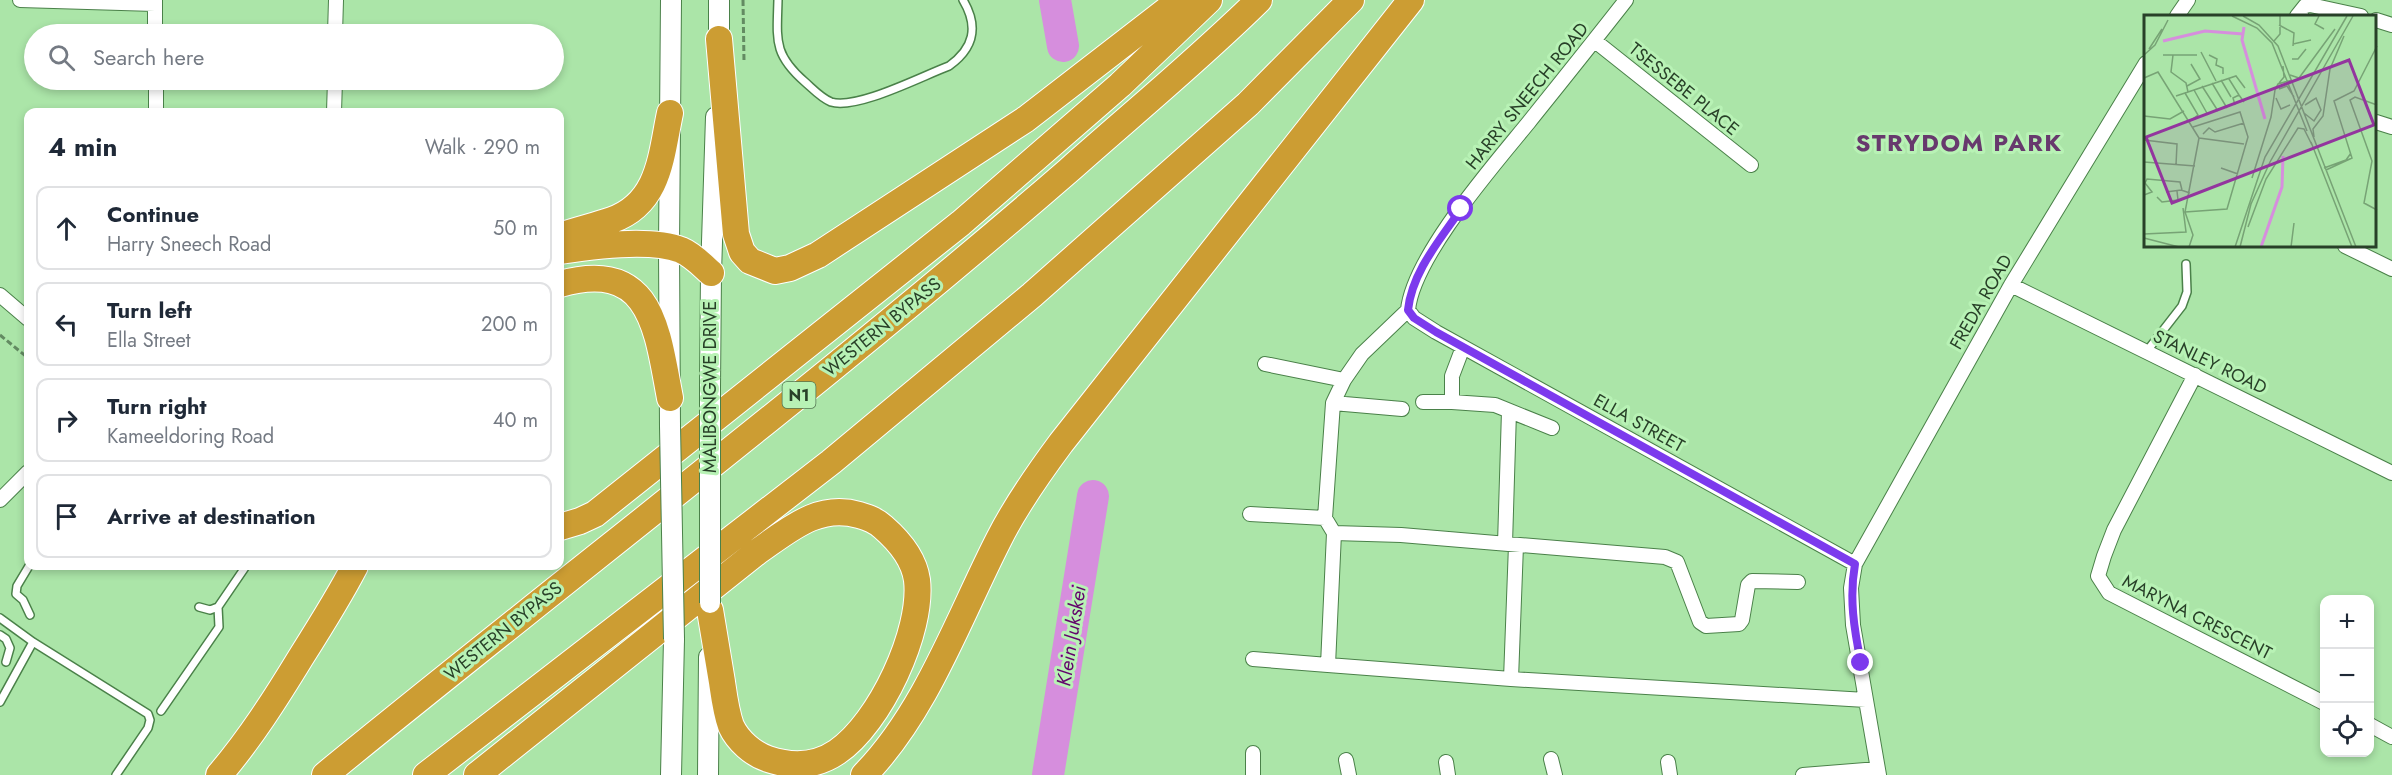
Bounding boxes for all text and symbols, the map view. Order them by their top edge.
inset map [2144,15,2377,248]
street label: HARRY SNEECH ROAD [1459,17,1595,175]
search box [24,24,564,90]
street label: TSESSEBE PLACE [1623,36,1745,142]
icon: search [45,41,78,74]
text: Search here [93,41,204,73]
district label: STRYDOM PARK [1856,125,2062,160]
text: 4 min [48,128,117,166]
text: Walk · 290 m [425,133,540,162]
route start [1447,195,1473,221]
text: Continue [107,198,199,230]
icon: ahead [50,212,83,245]
text: 50 m [493,214,538,243]
text: Harry Sneech Road [107,230,271,259]
street label: FREDA ROAD [1943,250,2019,354]
street label: WESTERN BYPASS [817,271,947,383]
text: Turn left [107,294,192,326]
street label: MALIBONGWE DRIVE [697,301,723,473]
icon: left [50,308,83,341]
text: 200 m [481,310,538,339]
street label: STANLEY ROAD [2149,323,2271,401]
text: Ella Street [107,326,191,355]
road number: N1 [782,382,816,408]
street label: ELLA STREET [1589,387,1690,459]
text: Turn right [107,390,207,422]
icon: right [50,404,83,437]
text: 40 m [493,406,538,435]
text: Kameeldoring Road [107,422,274,451]
icon: arrive [50,500,83,533]
text: Arrive at destination [107,500,316,532]
street label: MARYNA CRESCENT [2118,568,2277,666]
street label: WESTERN BYPASS [438,575,568,687]
water label: Klein Jukskei [1049,583,1094,688]
map controls [2320,595,2374,757]
button: + [2320,595,2374,649]
route end [1847,649,1873,675]
button: − [2320,649,2374,703]
button: locate [2320,703,2374,757]

